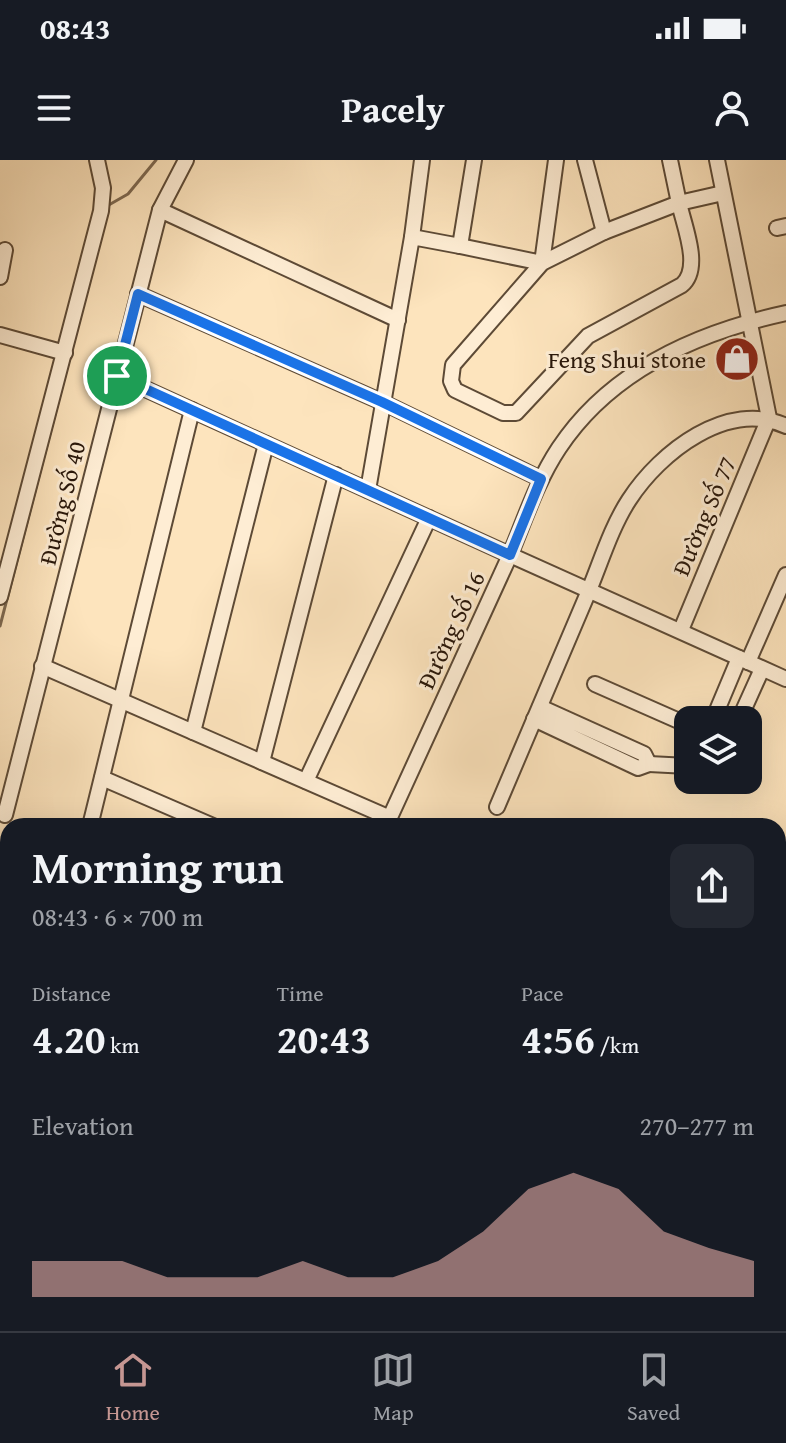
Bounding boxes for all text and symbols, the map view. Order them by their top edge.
text: 08:43 [40,6,111,50]
text: Pacely [341,82,445,135]
icon: menu [32,86,76,130]
icon: person [710,86,754,130]
shop icon: Feng Shui stone [713,335,761,383]
pin [83,342,151,410]
place label: Feng Shui stone [548,342,706,377]
icon: arrive [95,354,139,398]
street label: Đường Số 40 [30,438,94,568]
street label: Đường Số 77 [663,451,745,581]
street label: Đường Số 16 [408,565,494,695]
map controls [674,706,762,794]
button: layers [674,706,762,794]
text: Morning run [32,835,283,899]
button: share [670,844,754,928]
text: 08:43 · 6 × 700 m [32,897,203,936]
text: Distance [32,977,111,1009]
text: Time [277,977,323,1009]
text: Pace [521,977,564,1009]
text: 4.20 [32,1009,105,1068]
text: 20:43 [277,1009,371,1068]
text: 4:56 [521,1009,595,1068]
text: km [105,1029,139,1061]
text: /km [595,1029,639,1061]
text: Elevation [32,1106,134,1145]
text: 270–277 m [640,1106,754,1145]
tab: Home [106,1348,160,1428]
tab: Map [371,1348,415,1428]
tab: Saved [627,1348,680,1428]

